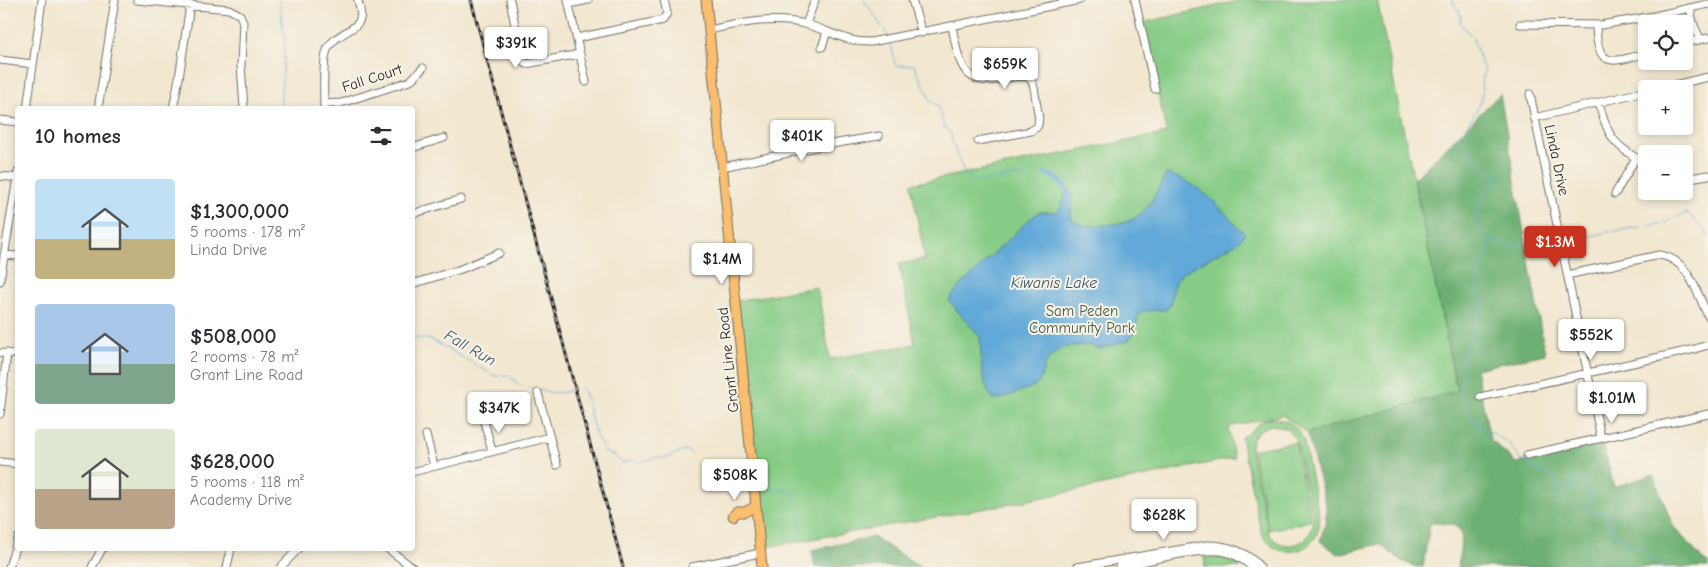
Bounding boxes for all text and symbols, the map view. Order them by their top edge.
map controls [1638,15,1693,200]
button: locate [1638,15,1693,70]
pin: $391K [481,27,551,69]
text: $391K [495,34,537,52]
pin: $659K [970,48,1040,90]
text: $659K [983,55,1027,73]
street label: Fall Court [340,60,405,96]
button: + [1638,80,1693,135]
pin: $401K [767,120,837,162]
icon: filters [367,122,395,150]
street label: Linda Drive [1541,123,1573,198]
text: 10 homes [35,124,121,148]
text: $401K [781,127,823,145]
button: − [1638,145,1693,200]
icon: home [75,199,135,259]
text: $1,300,000 [190,199,289,223]
text: 5 rooms · 178 m² [190,223,305,241]
pin: $1.3M [1520,226,1590,268]
text: $1.3M [1535,233,1575,251]
text: Linda Drive [190,241,267,259]
pin: $1.4M [687,242,757,285]
text: $1.4M [702,250,742,268]
water label: Kiwanis Lake [1011,274,1097,292]
park label: Sam Peden Community Park [1029,302,1136,337]
street label: Grant Line Road [714,306,742,414]
pin: $552K [1556,318,1626,361]
icon: home [75,324,135,384]
text: $508,000 [190,324,277,348]
water label: Fall Run [441,326,499,370]
text: $552K [1569,326,1613,344]
text: 2 rooms · 78 m² [190,348,298,366]
text: Grant Line Road [190,366,303,384]
pin: $1.01M [1571,382,1653,424]
text: $1.01M [1588,389,1636,407]
pin: $347K [464,392,534,434]
text: $347K [478,399,520,417]
icon: home [75,449,135,509]
text: $628,000 [190,449,275,473]
pin: $508K [700,458,770,501]
text: $508K [713,466,757,484]
text: 5 rooms · 118 m² [190,473,304,491]
text: Academy Drive [190,491,292,509]
pin: $628K [1129,498,1199,541]
text: $628K [1142,506,1186,524]

